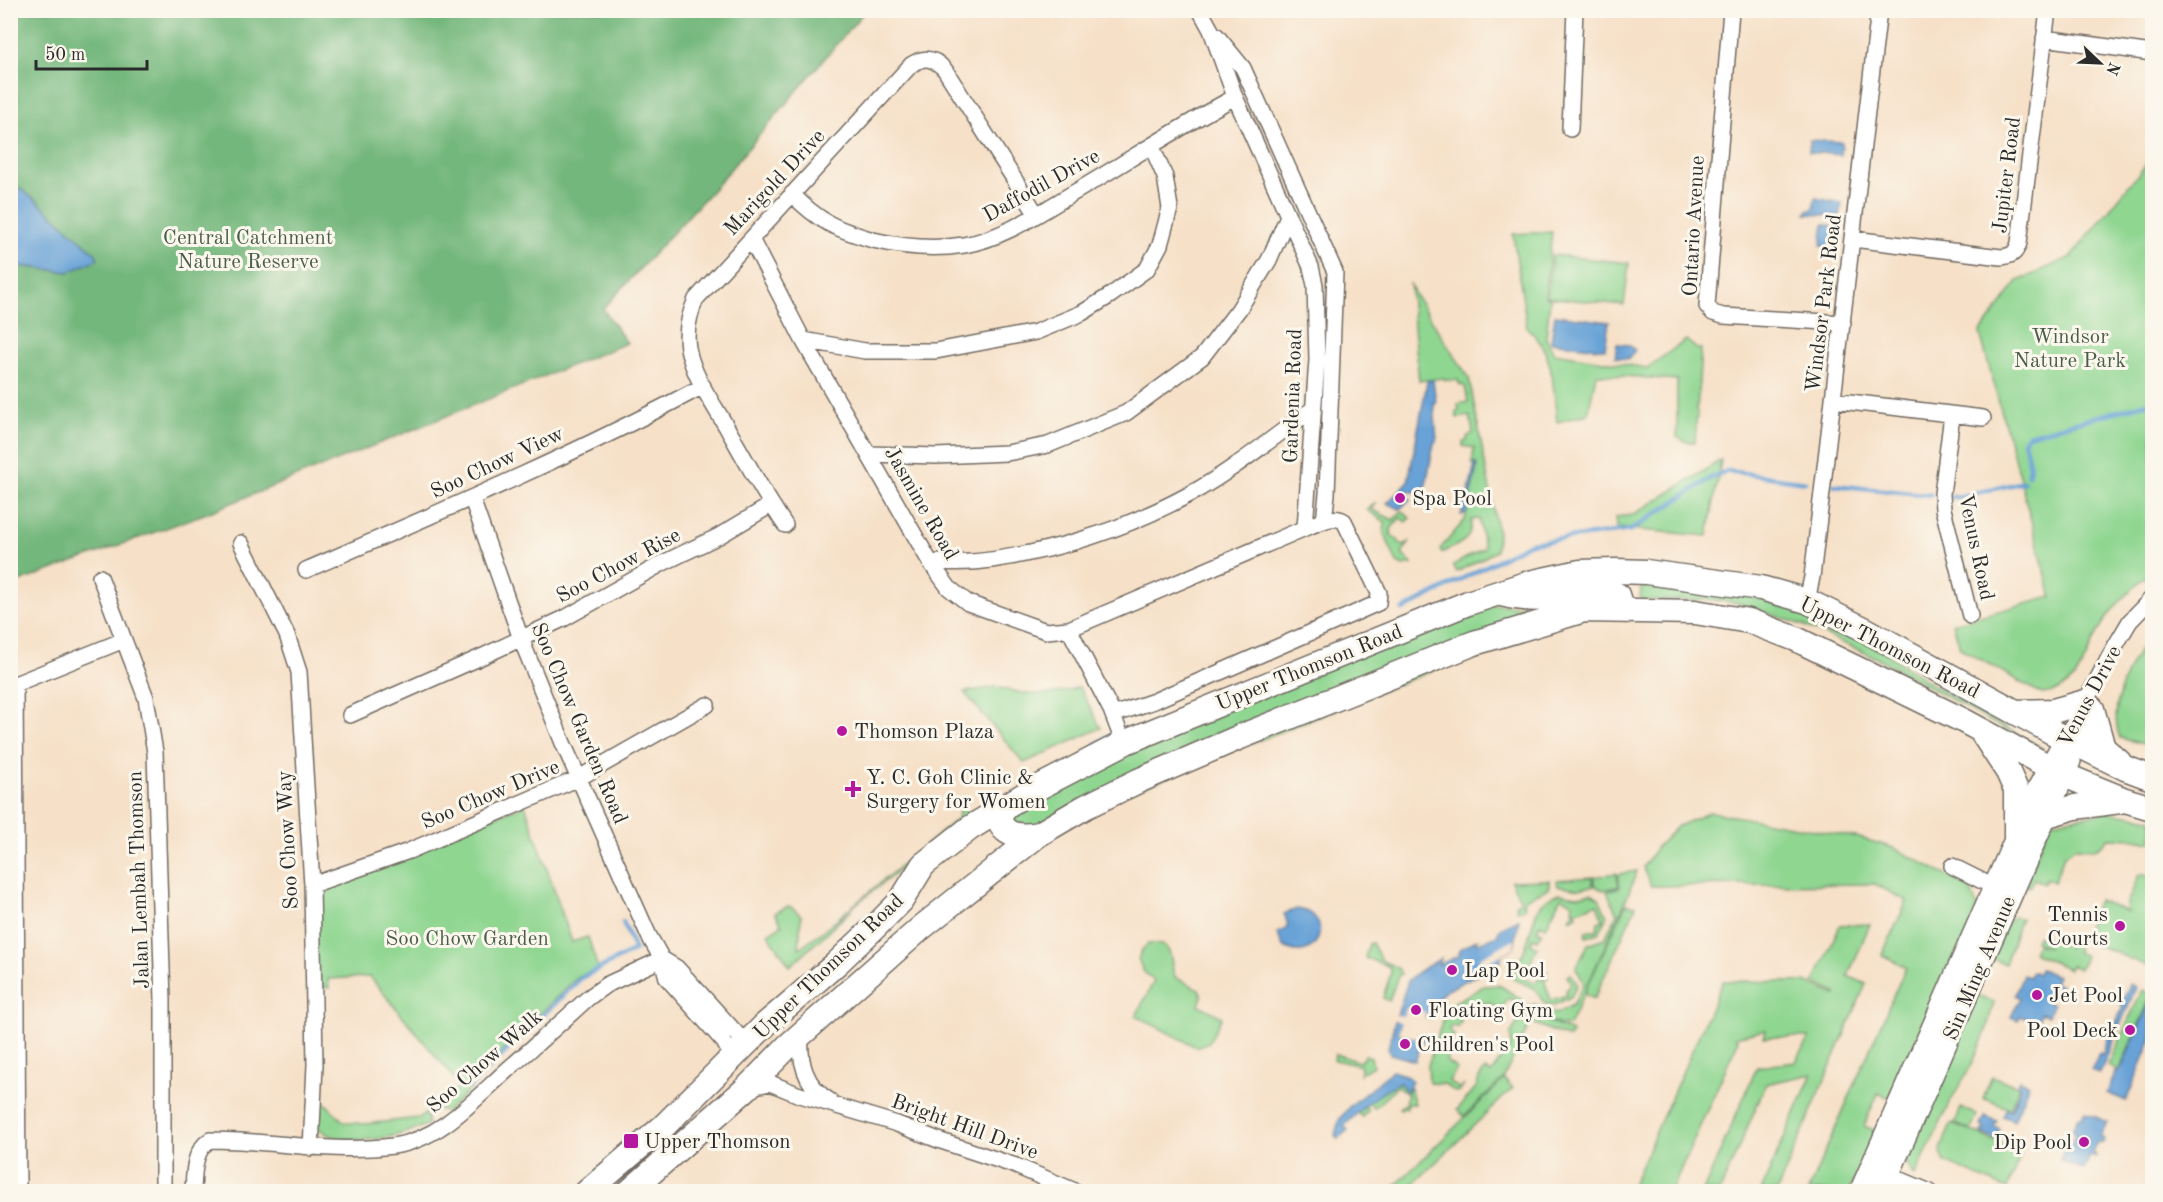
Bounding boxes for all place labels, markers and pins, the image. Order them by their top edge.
place label: Spa Pool [1412,489,1492,510]
marker: Spa Pool [1393,491,1407,505]
place label: Thomson Plaza [854,722,994,743]
marker: Thomson Plaza [835,724,849,738]
place label: Y. C. Goh Clinic & Surgery for Women [866,768,1046,813]
marker: Y. C. Goh Clinic & Surgery for Women [844,780,862,798]
place label: Tennis Courts [2047,905,2108,950]
marker: Tennis Courts [2113,919,2127,933]
place label: Lap Pool [1464,961,1545,982]
marker: Lap Pool [1445,963,1459,977]
place label: Jet Pool [2049,986,2123,1007]
marker: Jet Pool [2030,988,2044,1002]
place label: Floating Gym [1428,1001,1553,1022]
marker: Floating Gym [1409,1003,1423,1017]
place label: Pool Deck [2026,1021,2118,1042]
marker: Pool Deck [2123,1023,2137,1037]
place label: Children's Pool [1417,1035,1554,1056]
marker: Children's Pool [1398,1037,1412,1051]
marker: Upper Thomson [622,1132,640,1150]
place label: Upper Thomson [644,1132,791,1153]
place label: Dip Pool [1994,1133,2072,1154]
marker: Dip Pool [2077,1135,2091,1149]

